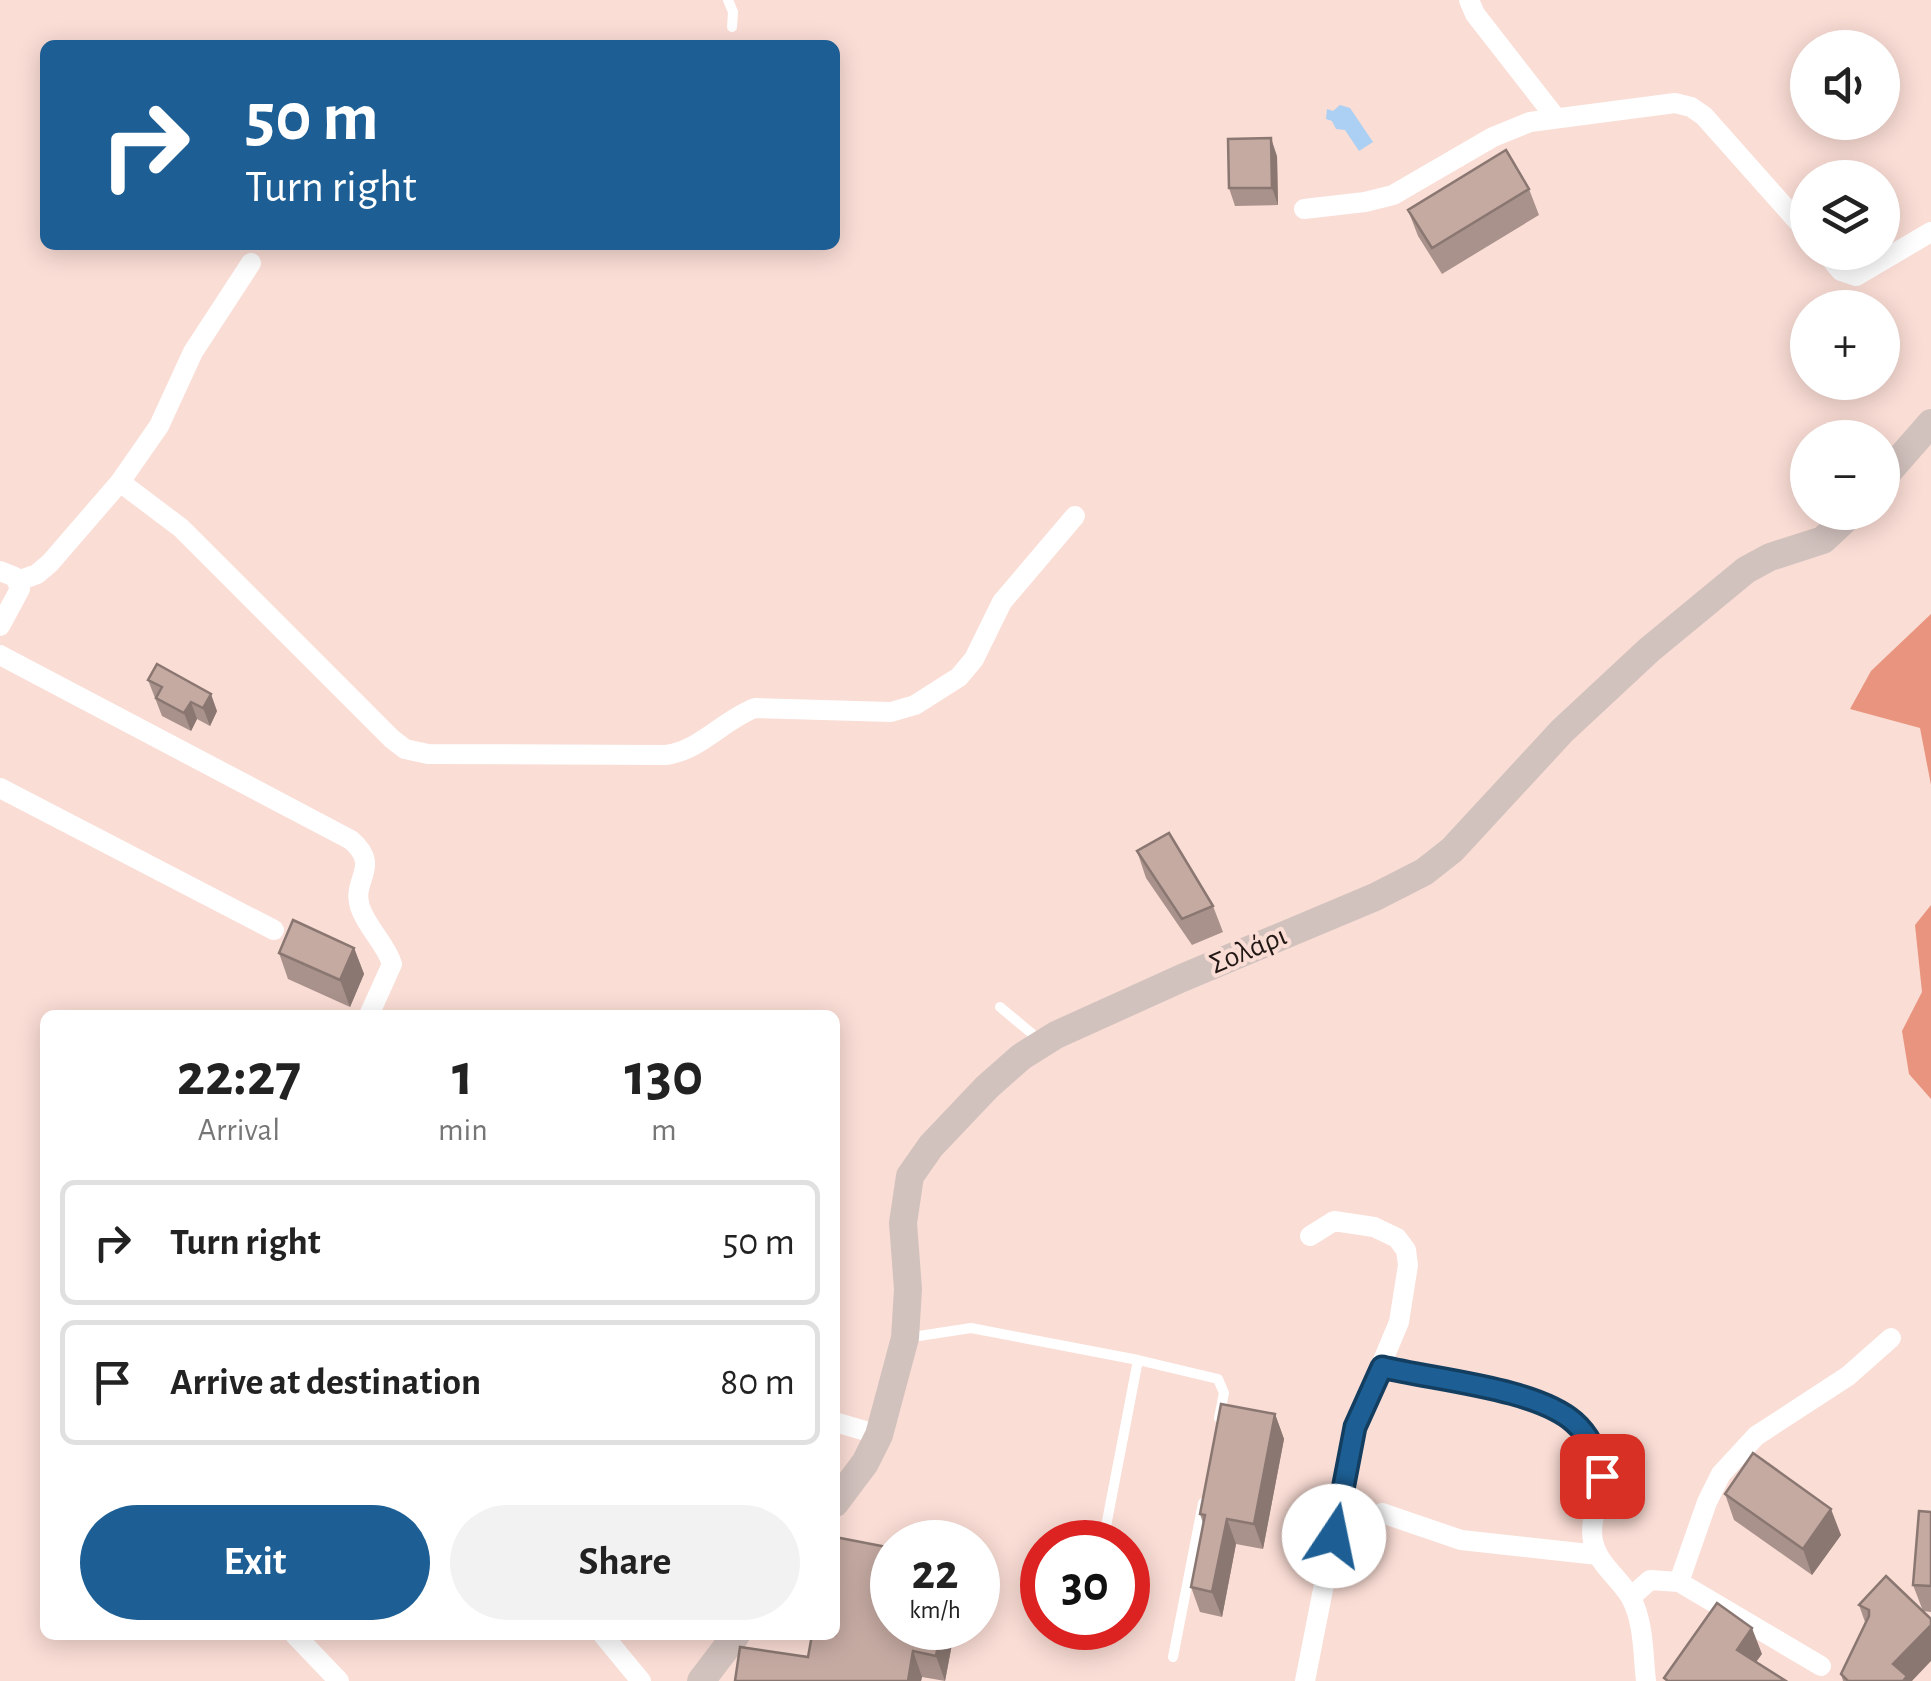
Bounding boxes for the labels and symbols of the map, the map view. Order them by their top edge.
street label: Σολάρι [1205,920,1291,980]
pin [1560,1434,1645,1519]
position arrow [1282,1484,1386,1588]
speed limit sign: 30 [1020,1520,1150,1650]

